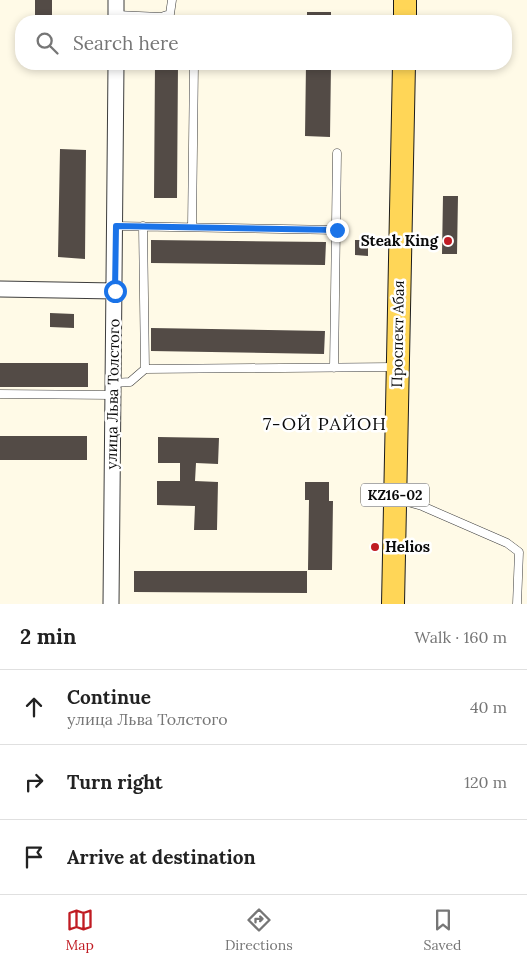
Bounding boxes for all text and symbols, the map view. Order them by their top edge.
search box [15,15,512,70]
icon: search [33,29,61,57]
text: Search here [73,31,179,55]
route end [326,219,349,242]
place label: Steak King [361,231,439,250]
marker: Steak King [442,235,454,247]
route start [104,280,127,303]
street label: Проспект Абая [387,280,408,388]
street label: улица Льва Толстого [102,318,123,469]
district label: 7-ОЙ РАЙОН [263,412,387,435]
road number: KZ16-02 [361,484,429,506]
place label: Helios [385,537,430,556]
marker: Helios [369,541,381,553]
text: 2 min [20,623,76,650]
text: Walk · 160 m [415,627,507,647]
text: Continue [67,685,151,709]
icon: ahead [20,693,48,721]
text: 40 m [470,697,507,717]
text: улица Льва Толстого [67,709,228,729]
icon: right [20,768,48,796]
text: Turn right [67,770,163,794]
text: 120 m [464,772,507,792]
icon: arrive [20,843,48,871]
text: Arrive at destination [67,845,256,869]
tab: Map [65,906,94,954]
tab: Directions [225,906,293,954]
tab: Saved [424,906,462,954]

